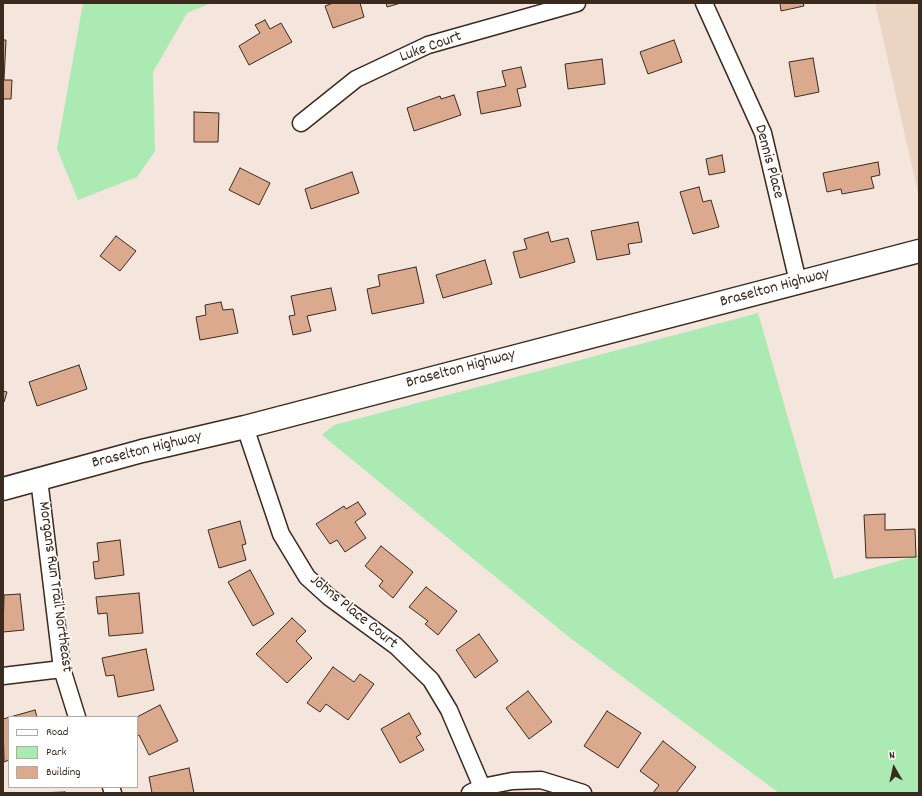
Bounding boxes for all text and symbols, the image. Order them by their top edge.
street label: Luke Court [397,28,465,68]
street label: Dennis Place [749,123,787,201]
street label: Braselton Highway [718,265,832,313]
street label: Braselton Highway [404,346,518,394]
street label: Braselton Highway [90,428,204,474]
street label: Morgans Run Trail Northeast [33,500,75,674]
street label: Johns Place Court [305,572,401,654]
legend [8,716,138,788]
text: Road [46,724,68,741]
text: Park [46,744,66,761]
north arrow [874,748,914,788]
text: N [888,748,896,764]
text: Building [46,764,81,781]

